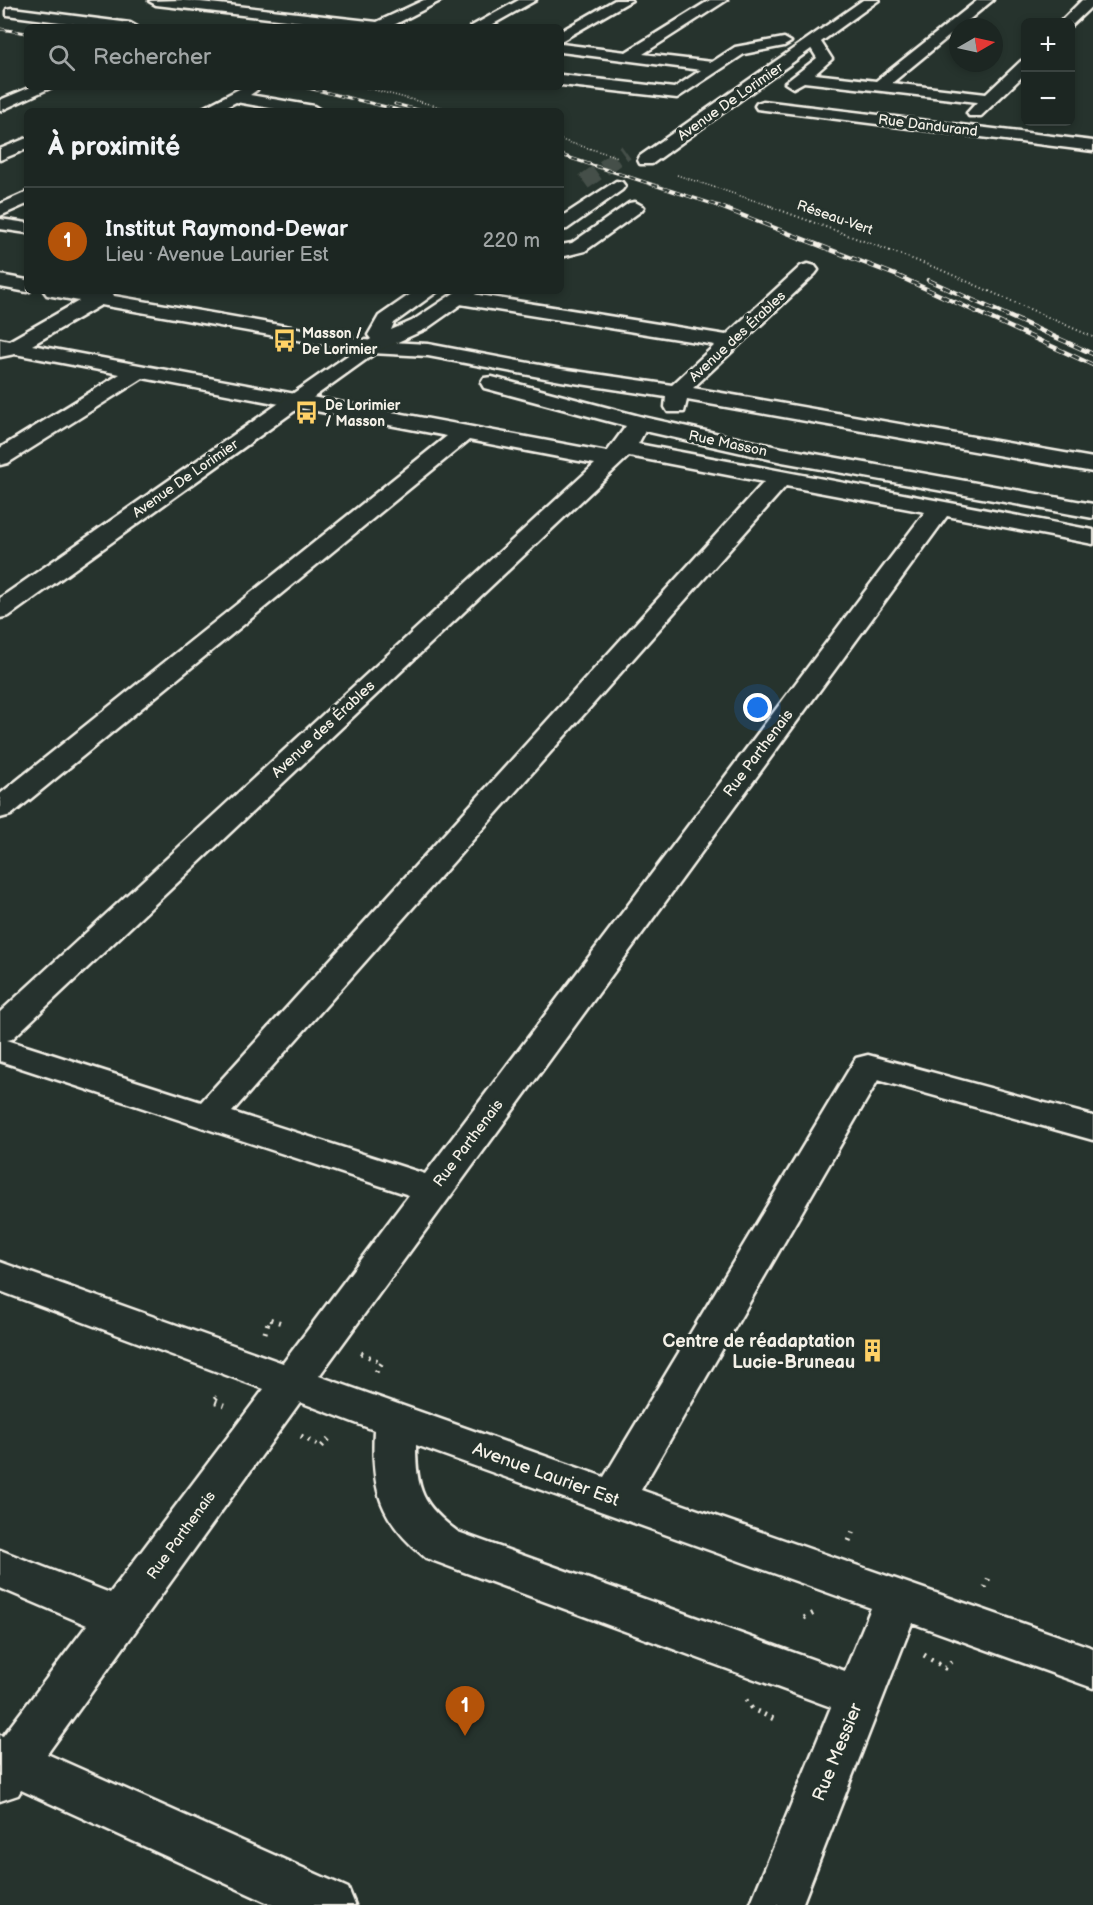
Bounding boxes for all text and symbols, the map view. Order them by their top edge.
north arrow [949,18,1003,72]
map controls [1021,18,1075,126]
button: + [1021,18,1075,72]
search box [24,24,564,90]
icon: search [45,41,78,74]
text: Rechercher [93,44,211,71]
street label: Avenue De Lorimier [674,58,787,144]
button: − [1021,72,1075,126]
street label: Rue Dandurand [877,111,979,140]
text: À proximité [48,132,180,163]
street label: Réseau-Vert [795,197,876,239]
text: Institut Raymond-Dewar [105,216,348,243]
text: 1 [63,229,72,253]
text: 220 m [483,229,540,253]
text: Lieu · Avenue Laurier Est [105,243,329,267]
street label: Avenue des Érables [685,287,789,385]
place label: Masson / De Lorimier [302,325,378,358]
bus stop icon: Masson / De Lorimier [271,328,297,354]
place label: De Lorimier / Masson [325,397,401,430]
bus stop icon: De Lorimier / Masson [294,400,320,426]
street label: Rue Masson [687,427,769,460]
street label: Avenue De Lorimier [129,435,242,521]
street label: Avenue des Érables [268,676,379,782]
your location [743,693,772,722]
street label: Rue Parthenais [719,705,798,801]
street label: Rue Parthenais [429,1095,508,1191]
place label: Centre de réadaptation Lucie-Bruneau [662,1331,855,1373]
building icon: Centre de réadaptation Lucie-Bruneau [860,1338,886,1364]
street label: Avenue Laurier Est [470,1438,622,1511]
street label: Rue Parthenais [143,1487,220,1583]
pin: 1 [446,1686,484,1736]
street label: Rue Messier [808,1700,867,1804]

